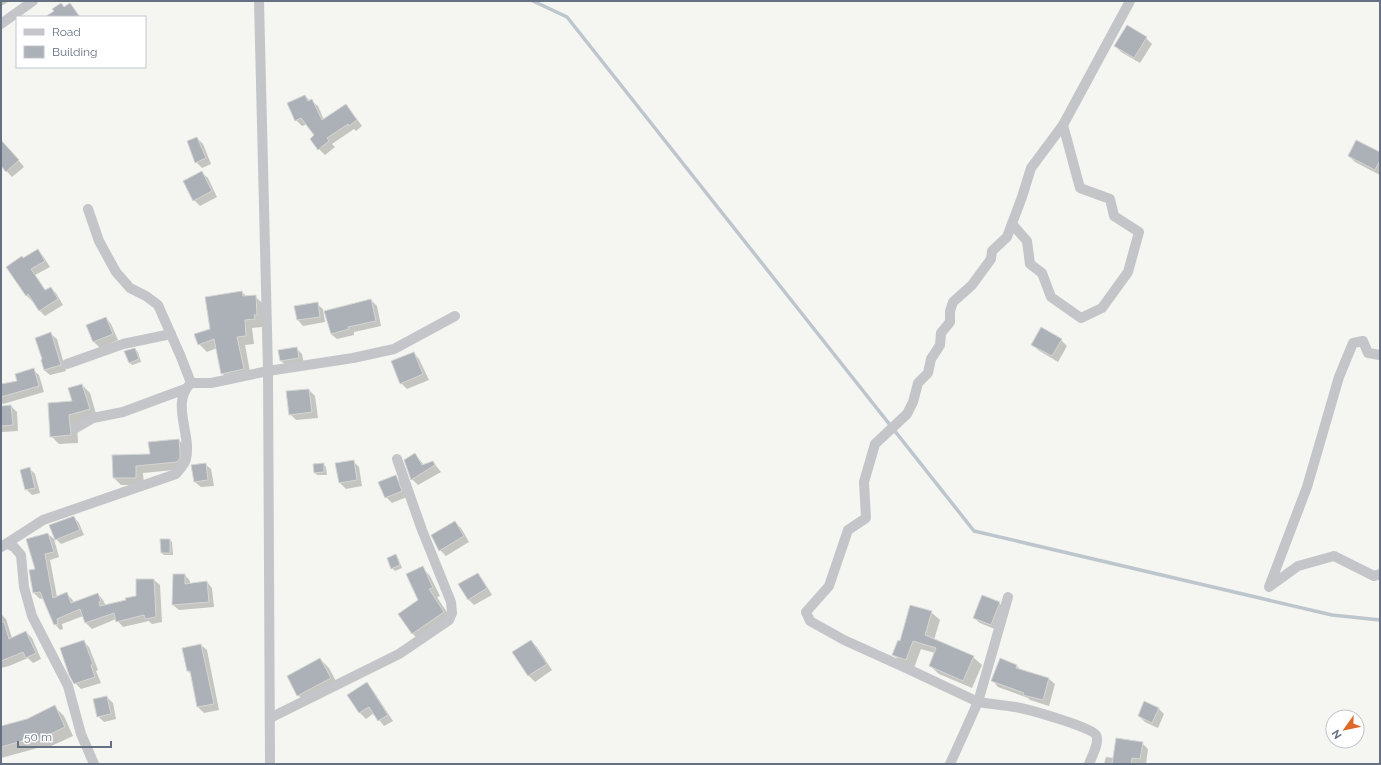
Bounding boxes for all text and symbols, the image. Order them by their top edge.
legend [16,16,146,68]
text: Road [52,25,81,39]
text: Building [52,45,98,59]
north arrow [1325,709,1365,749]
scale bar [18,723,111,749]
text: N [1329,727,1345,741]
text: 50 m [24,730,52,744]

